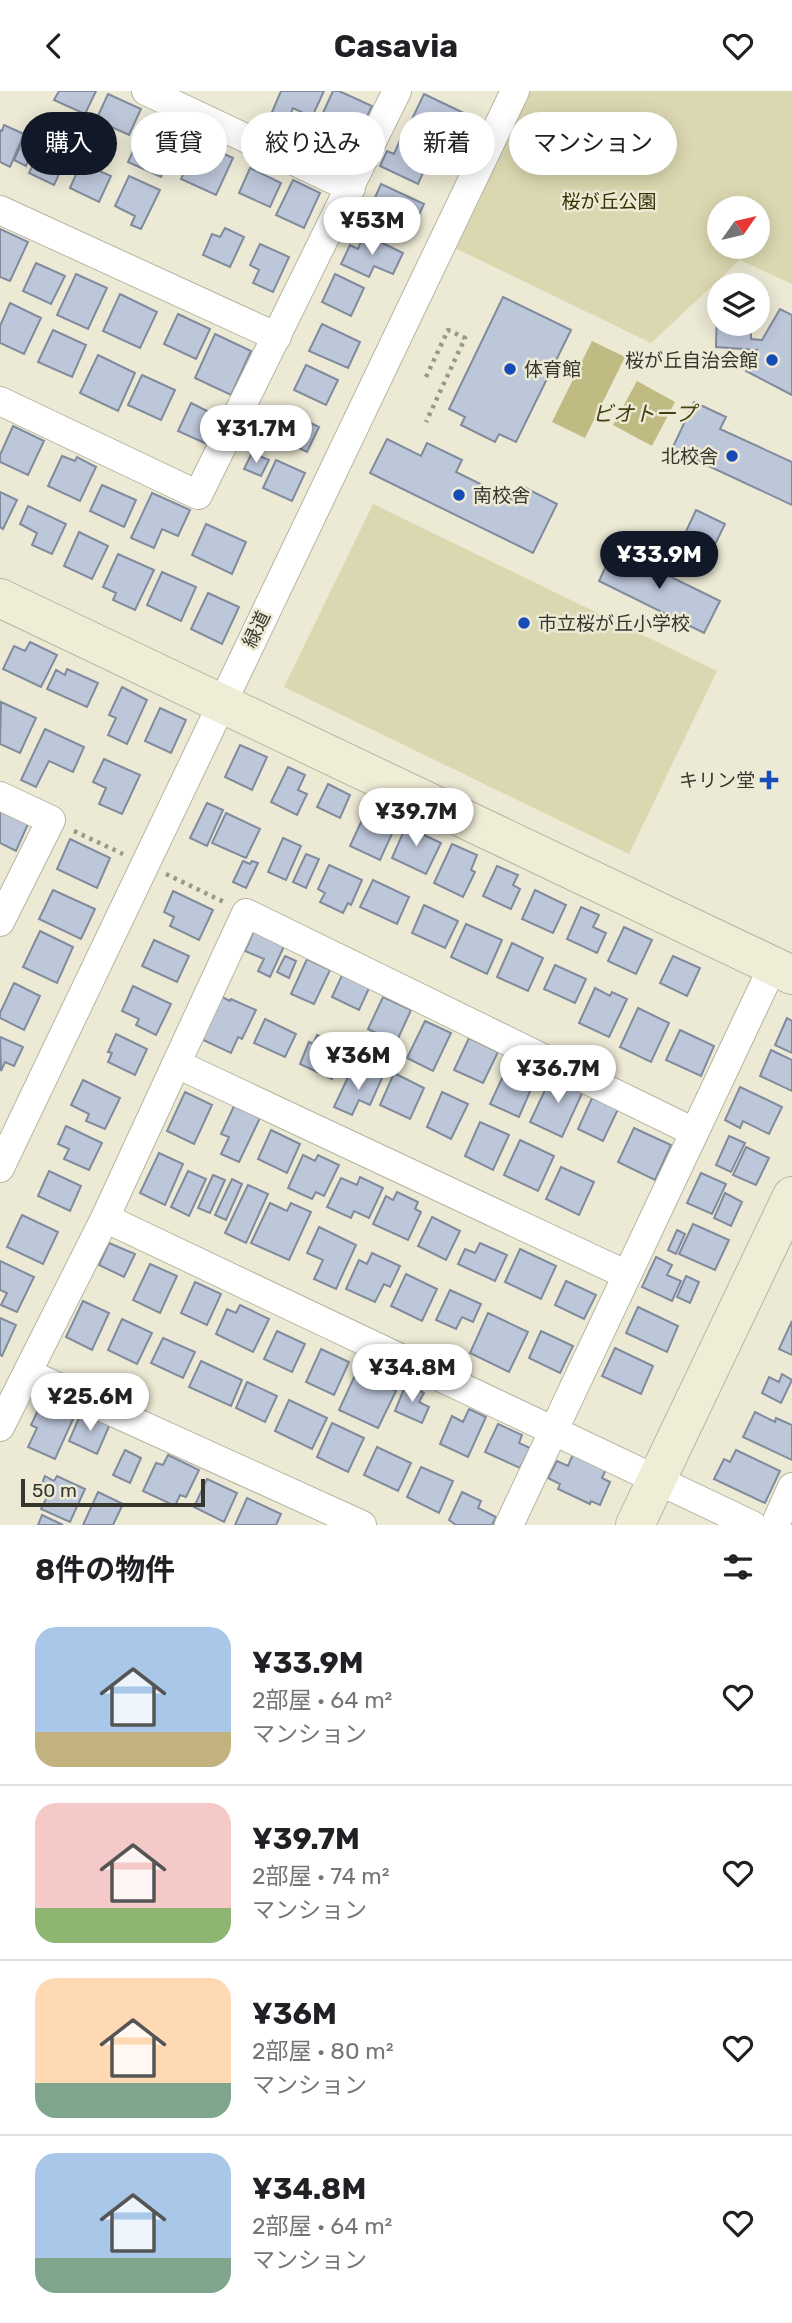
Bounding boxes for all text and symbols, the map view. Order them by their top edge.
icon: back [35,27,73,65]
text: Casavia [334,27,458,65]
icon: heart [719,27,757,65]
chip: 購入 [21,112,117,175]
chip: 賃貸 [131,112,227,175]
chip: 絞り込み [241,112,385,175]
chip: 新着 [399,112,495,175]
chip: マンション [509,112,677,175]
park label: 桜が丘公園 [561,190,657,213]
north arrow [707,196,770,259]
map controls [707,196,770,336]
pin: ¥53M [331,197,413,257]
text: ¥53M [340,206,404,234]
button: layers [707,273,770,336]
place label: 桜が丘自治会館 [625,349,758,372]
marker: 桜が丘自治会館 [764,352,780,368]
place label: 体育館 [524,358,581,381]
marker: 体育館 [502,361,518,377]
water label: ビオトープ [592,401,700,426]
pin: ¥31.7M [199,405,313,465]
text: ¥31.7M [216,414,296,442]
place label: 北校舎 [661,445,718,468]
marker: 北校舎 [724,448,740,464]
place label: 南校舎 [473,484,530,507]
marker: 南校舎 [451,487,467,503]
pin: ¥33.9M [602,531,716,591]
text: ¥33.9M [616,540,702,568]
street label: 緑道 [238,607,275,651]
place label: 市立桜が丘小学校 [538,612,690,635]
marker: 市立桜が丘小学校 [516,615,532,631]
place label: キリン堂 [679,769,755,792]
marker: キリン堂 [761,772,777,788]
pin: ¥39.7M [359,789,473,848]
text: ¥39.7M [375,797,457,825]
pin: ¥36M [317,1033,399,1092]
text: ¥36M [325,1041,391,1069]
pin: ¥36.7M [501,1045,615,1105]
text: ¥36.7M [516,1054,600,1082]
pin: ¥34.8M [355,1345,469,1404]
text: ¥34.8M [368,1353,456,1381]
pin: ¥25.6M [33,1373,147,1433]
text: ¥25.6M [47,1382,133,1410]
scale bar [21,1476,205,1508]
text: 50 m [32,1479,77,1502]
icon: filters [719,1548,757,1586]
text: 8件の物件 [35,1552,175,1588]
text: ¥33.9M [252,1645,364,1681]
icon: home [91,1655,175,1739]
icon: heart [719,1678,757,1716]
text: 2部屋 · 64 m² [252,1686,392,1714]
text: マンション [252,1720,367,1748]
text: ¥39.7M [252,1821,360,1857]
icon: home [91,1831,175,1915]
icon: heart [719,1854,757,1892]
text: 2部屋 · 74 m² [252,1862,390,1890]
text: マンション [252,1896,367,1924]
text: ¥36M [252,1996,337,2032]
icon: home [91,2006,175,2090]
icon: heart [719,2029,757,2067]
text: 2部屋 · 80 m² [252,2037,394,2065]
text: マンション [252,2071,367,2099]
text: ¥34.8M [252,2171,366,2207]
icon: home [91,2181,175,2265]
icon: heart [719,2204,757,2242]
text: 2部屋 · 64 m² [252,2212,392,2240]
text: マンション [252,2246,367,2274]

